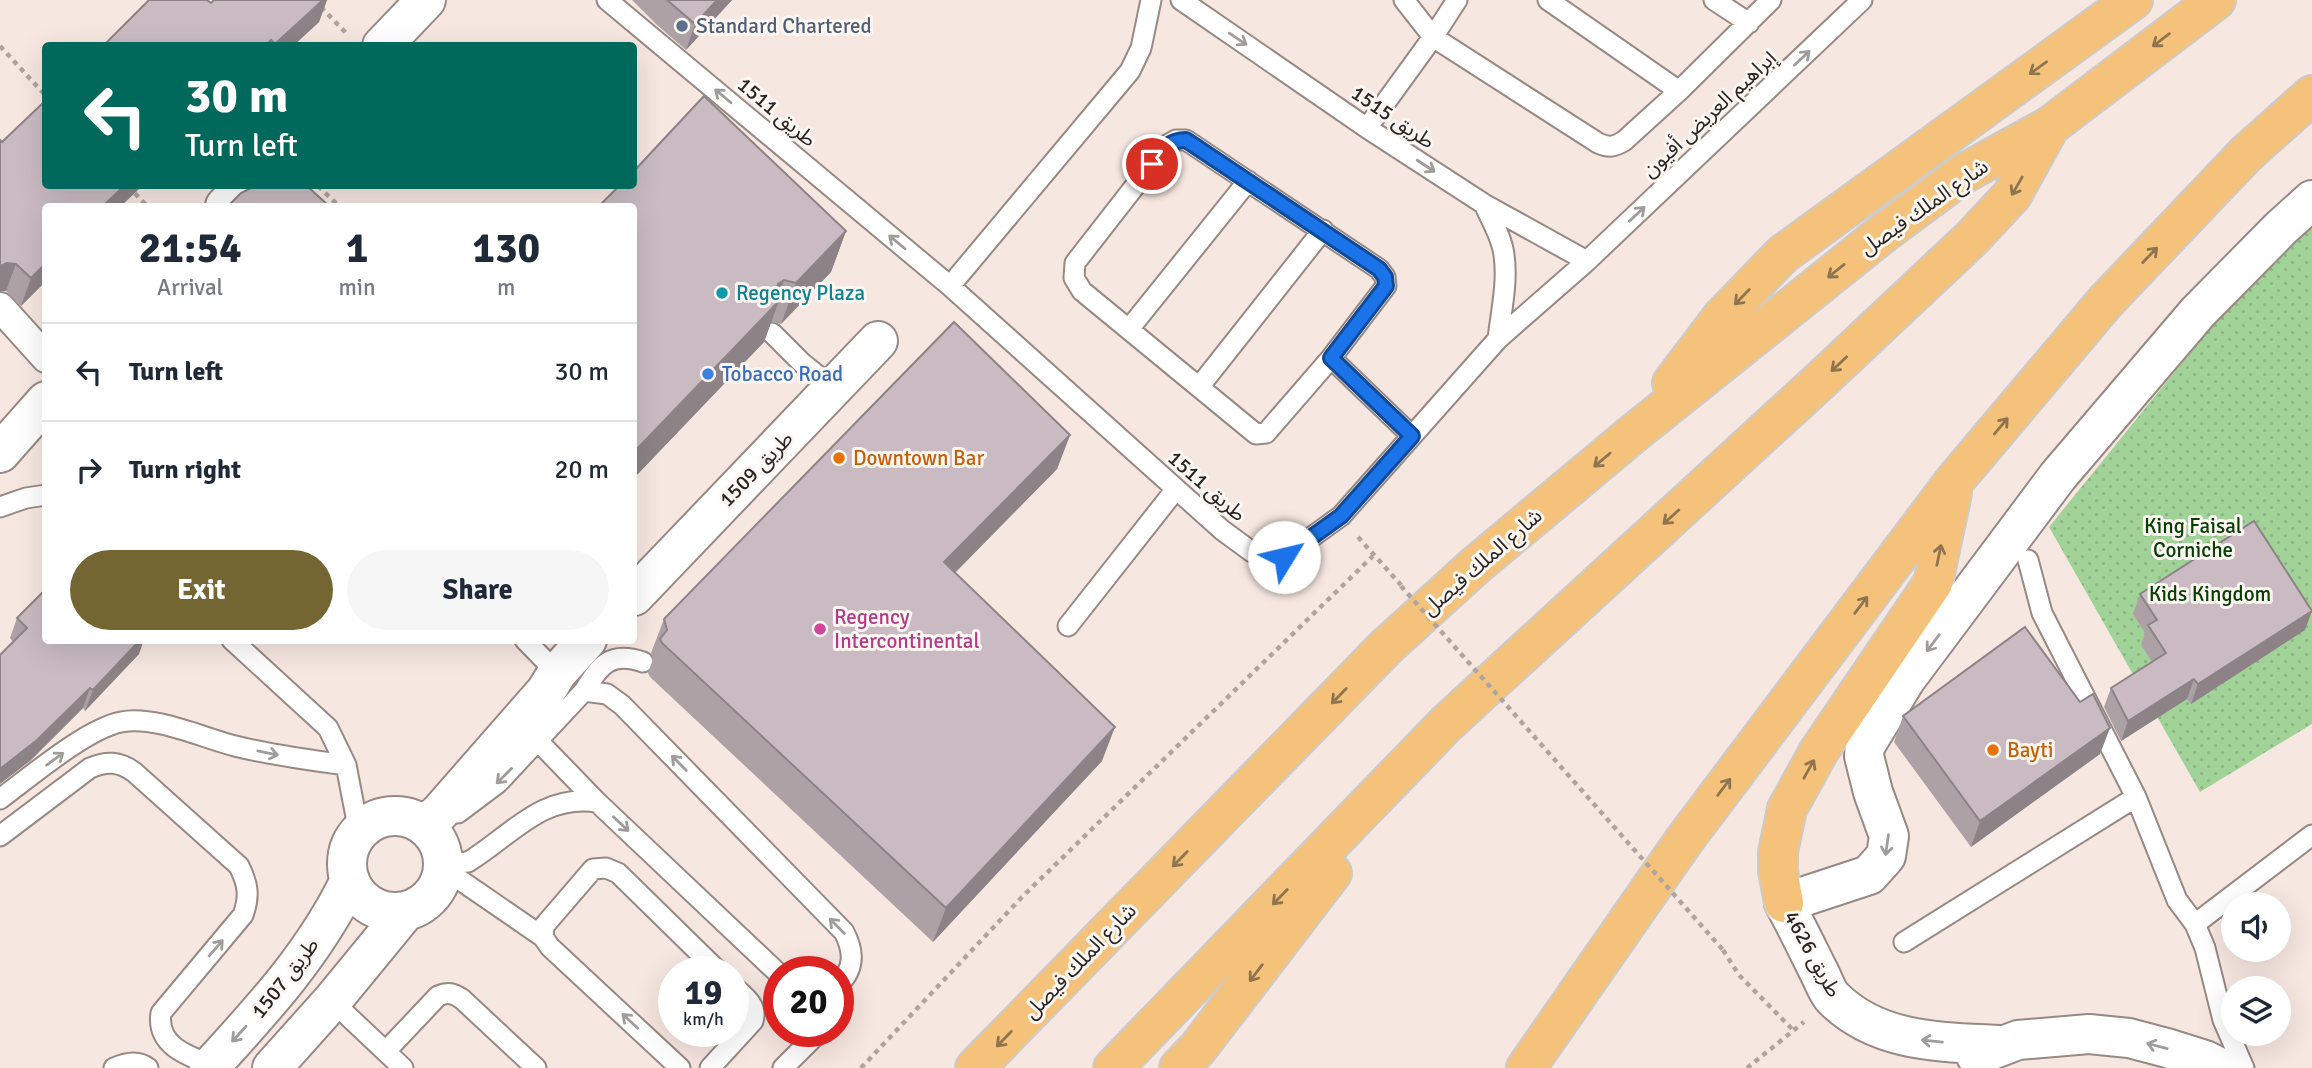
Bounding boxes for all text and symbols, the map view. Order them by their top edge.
place label: Standard Chartered [696,13,872,39]
marker: Standard Chartered [674,18,690,34]
one-way arrow [1227,32,1247,46]
one-way arrow [2152,33,2170,48]
street label: إبراهيم العريض أفيون [1636,45,1783,184]
one-way arrow [1793,49,1810,66]
one-way arrow [2029,61,2048,75]
text: 30 m [185,66,288,126]
icon: left [70,70,161,161]
street label: طريق 1511 [732,71,822,153]
street label: طريق 1515 [1346,80,1440,154]
one-way arrow [714,89,732,104]
text: Turn left [185,126,298,165]
pin [1122,134,1182,194]
icon: arrive [1133,145,1171,183]
street label: شارع الملك فيصل [1855,153,1994,263]
one-way arrow [1416,159,1435,173]
one-way arrow [2009,176,2023,196]
one-way arrow [1628,205,1645,222]
text: 21:54 [139,223,242,274]
text: 1 [346,223,368,274]
text: 130 [472,223,540,274]
one-way arrow [889,234,907,250]
one-way arrow [2142,246,2159,263]
one-way arrow [1827,263,1845,278]
text: Arrival [157,273,223,302]
text: min [338,273,376,302]
text: m [497,273,515,302]
place label: Regency Plaza [736,280,865,306]
marker: Regency Plaza [714,285,730,301]
one-way arrow [1734,288,1751,305]
icon: left [70,353,108,391]
one-way arrow [1830,355,1847,372]
text: Turn left [129,356,223,388]
text: 30 m [554,356,609,388]
place label: Tobacco Road [722,361,843,387]
marker: Tobacco Road [700,366,716,382]
one-way arrow [1993,417,2009,435]
street label: طريق 1509 [714,426,798,512]
place label: Downtown Bar [853,445,984,471]
street label: طريق 1511 [1163,445,1251,527]
marker: Downtown Bar [831,450,847,466]
icon: right [70,451,108,489]
one-way arrow [1593,452,1611,468]
text: Turn right [129,454,241,486]
text: 20 m [554,454,609,486]
street label: شارع الملك فيصل [1417,503,1549,623]
one-way arrow [1662,509,1680,525]
park label: King Faisal Corniche [2144,513,2242,563]
position arrow [1247,520,1321,594]
one-way arrow [1933,544,1946,566]
button: Exit [70,550,333,630]
button: Share [347,550,609,630]
park label: Kids Kingdom [2149,581,2271,607]
one-way arrow [1854,596,1868,615]
place label: Regency Intercontinental [834,604,980,654]
marker: Regency Intercontinental [812,621,828,637]
one-way arrow [1926,633,1940,652]
one-way arrow [1330,687,1347,704]
place label: Bayti [2007,737,2053,763]
marker: Bayti [1985,742,2001,758]
one-way arrow [256,747,279,760]
one-way arrow [45,752,64,766]
one-way arrow [670,755,687,772]
one-way arrow [1803,759,1817,779]
one-way arrow [495,768,512,785]
one-way arrow [1717,778,1732,797]
one-way arrow [612,816,629,833]
one-way arrow [1880,834,1893,856]
one-way arrow [1171,850,1188,867]
one-way arrow [1271,888,1288,905]
map controls [2221,892,2291,1046]
button: sound [2221,892,2291,962]
street label: شارع الملك فيصل [1018,898,1143,1026]
street label: طريق 4626 [1779,906,1847,1002]
one-way arrow [829,918,846,935]
street label: طريق 1507 [245,933,325,1023]
one-way arrow [208,940,224,958]
speed limit sign: 20 [763,956,854,1047]
one-way arrow [1248,963,1263,981]
text: 19 [685,971,722,1014]
button: layers [2221,976,2291,1046]
text: km/h [683,1008,724,1030]
one-way arrow [622,1013,639,1030]
one-way arrow [231,1025,247,1043]
one-way arrow [995,1030,1012,1047]
one-way arrow [1921,1034,1944,1047]
one-way arrow [2146,1039,2169,1052]

